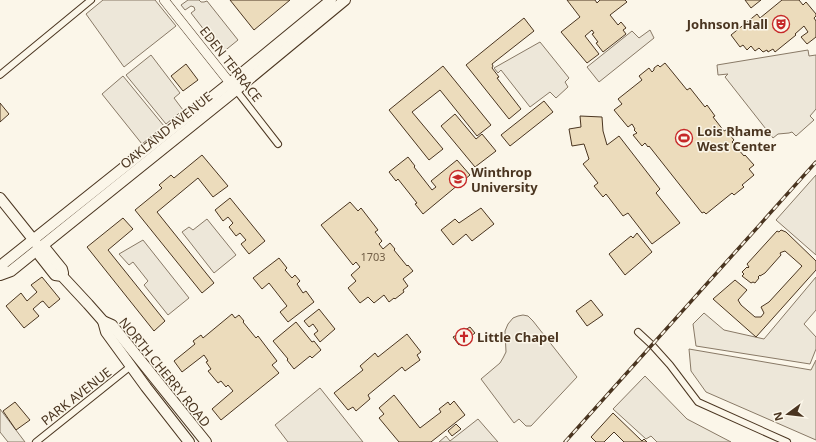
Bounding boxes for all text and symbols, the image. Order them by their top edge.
theatre icon: Johnson Hall [771,14,791,34]
place label: Johnson Hall [686,15,768,33]
street label: EDEN TERRACE [196,22,266,106]
street label: OAKLAND AVENUE [116,87,216,173]
place label: Lois Rhame West Center [697,122,777,155]
sports icon: Lois Rhame West Center [674,128,694,148]
place label: Winthrop University [471,163,538,196]
school or university icon: Winthrop University [448,169,468,189]
house number: 1703 [360,249,386,264]
street label: NORTH CHERRY ROAD [115,313,215,431]
church icon: Little Chapel [454,327,474,347]
place label: Little Chapel [477,328,559,346]
street label: PARK AVENUE [37,363,115,429]
north arrow [768,394,808,434]
text: N [769,410,786,423]

